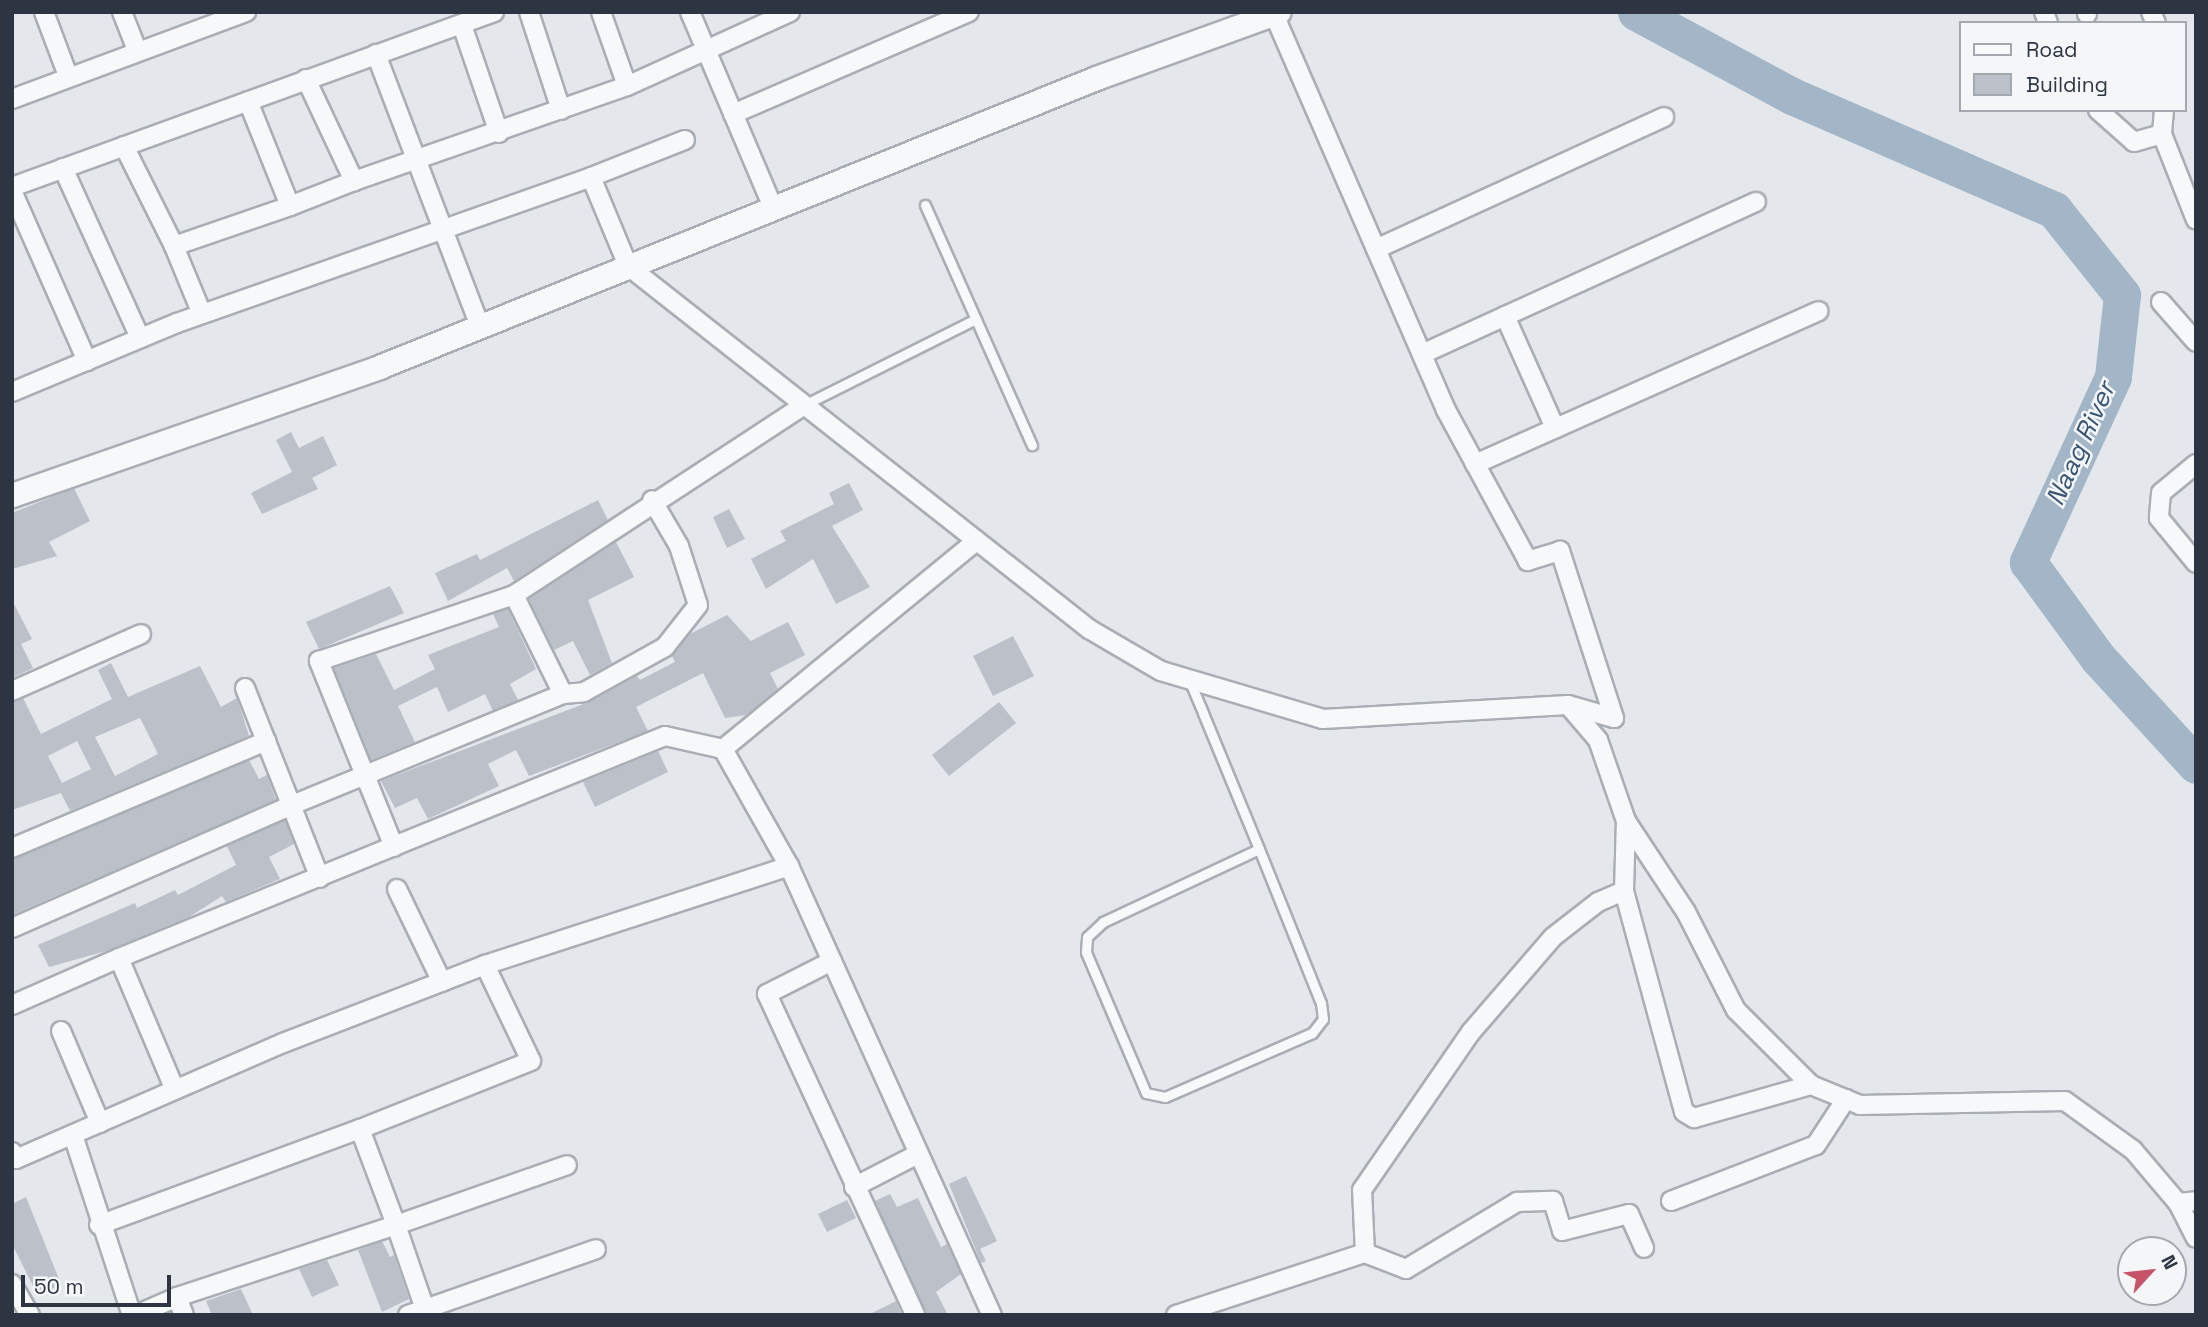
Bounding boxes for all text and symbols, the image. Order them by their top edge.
legend [1960,21,2187,112]
text: Road [2026,36,2078,63]
text: Building [2026,71,2108,98]
water label: Naag River [2040,378,2122,510]
north arrow [2117,1236,2187,1306]
text: N [2155,1251,2183,1273]
scale bar [24,1260,175,1304]
text: 50 m [34,1273,84,1300]

